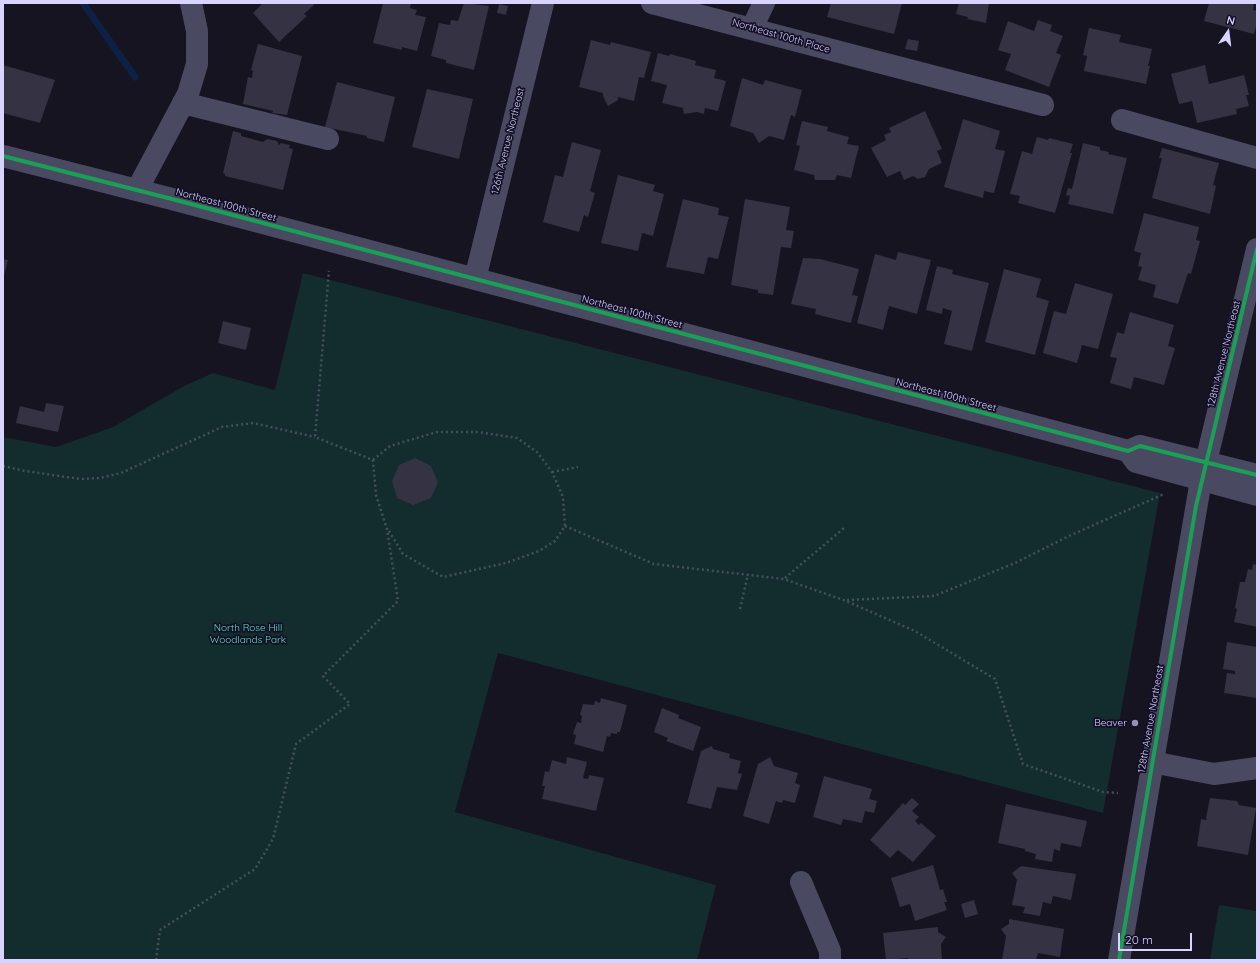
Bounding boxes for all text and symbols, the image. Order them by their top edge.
north arrow [1208,12,1248,52]
text: N [1225,13,1237,28]
street label: Northeast 100th Place [731,16,831,56]
street label: 126th Avenue Northeast [489,86,527,196]
street label: Northeast 100th Street [174,186,278,224]
street label: Northeast 100th Street [580,293,684,331]
street label: 128th Avenue Northeast [1205,299,1243,409]
street label: Northeast 100th Street [894,376,998,414]
park label: North Rose Hill Woodlands Park [210,622,286,646]
street label: 128th Avenue Northeast [1136,664,1166,774]
place label: Beaver [1094,717,1127,729]
marker: Beaver [1130,718,1140,728]
scale bar [1120,925,1194,951]
text: 20 m [1125,932,1153,947]

